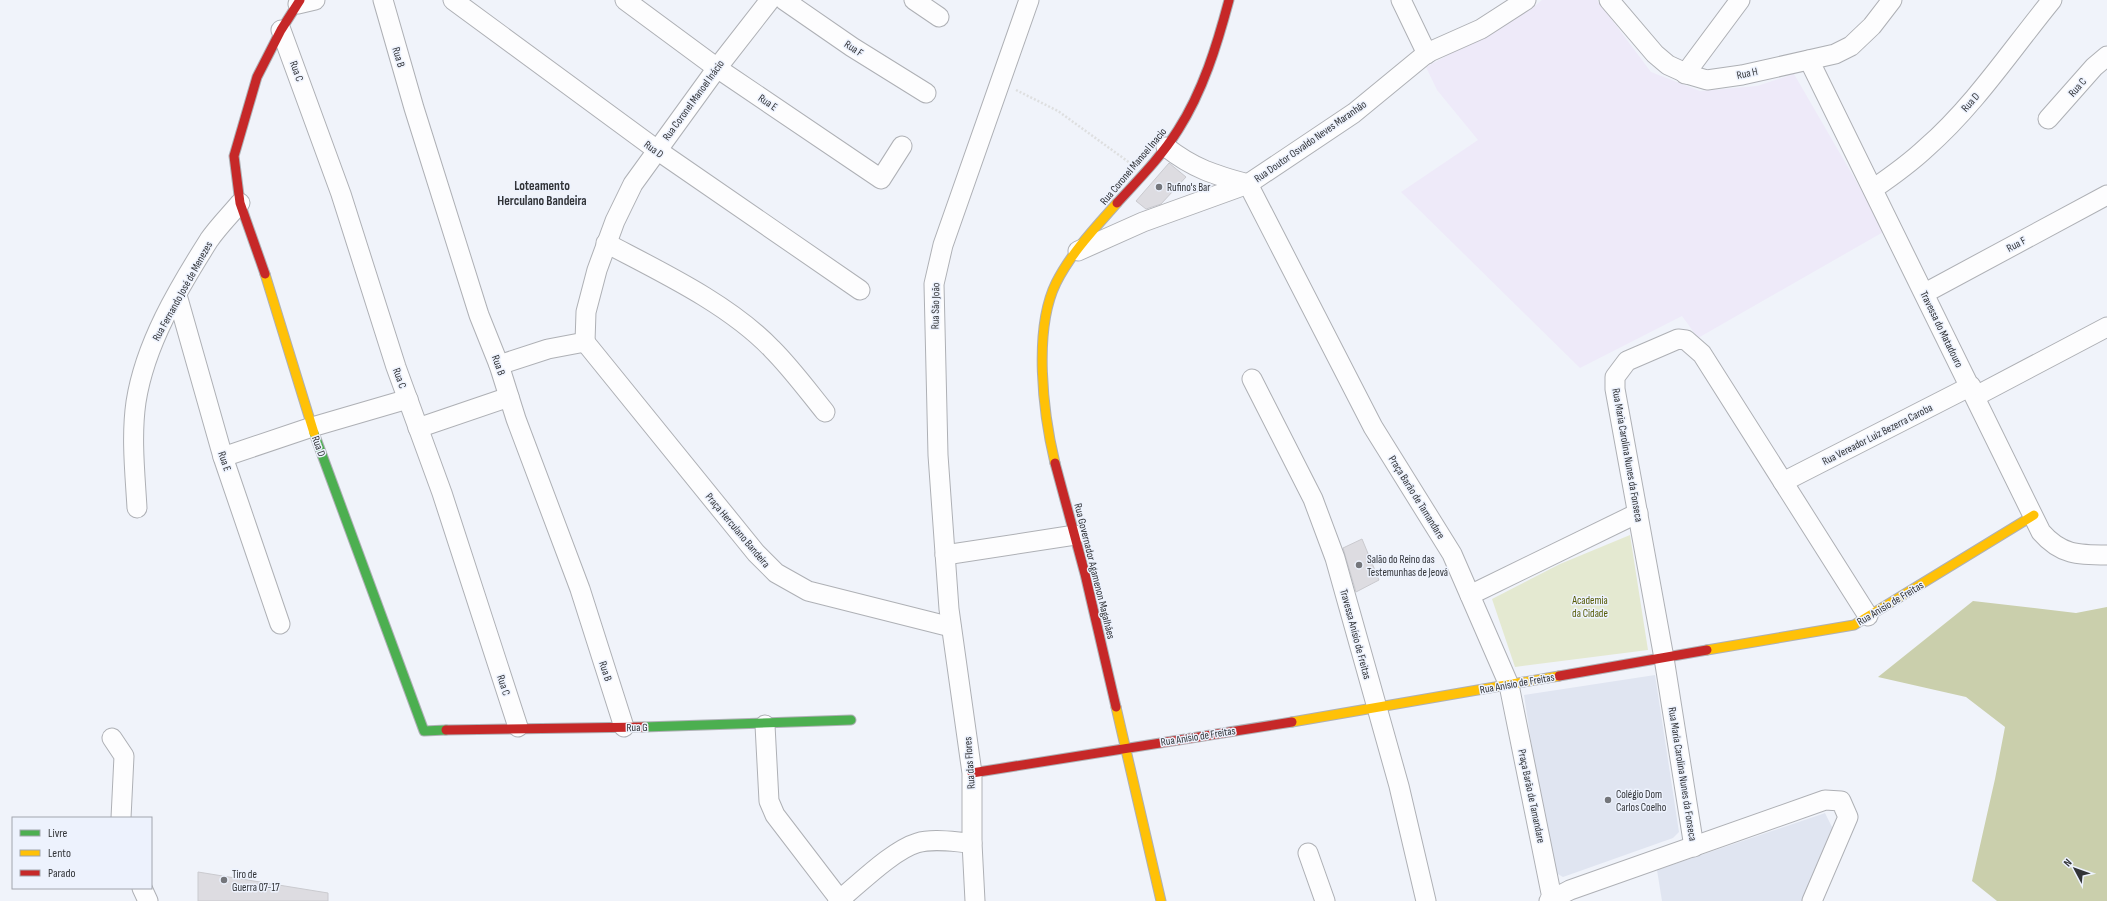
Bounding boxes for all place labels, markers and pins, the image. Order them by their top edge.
place label: Rufino's Bar [1167,181,1211,194]
marker: Rufino's Bar [1154,182,1164,192]
place label: Salão do Reino das Testemunhas de Jeová [1367,553,1448,579]
marker: Salão do Reino das Testemunhas de Jeová [1354,560,1364,570]
place label: Colégio Dom Carlos Coelho [1616,788,1667,814]
marker: Colégio Dom Carlos Coelho [1603,795,1613,805]
place label: Tiro de Guerra 07-17 [232,868,280,894]
marker: Tiro de Guerra 07-17 [219,875,229,885]

